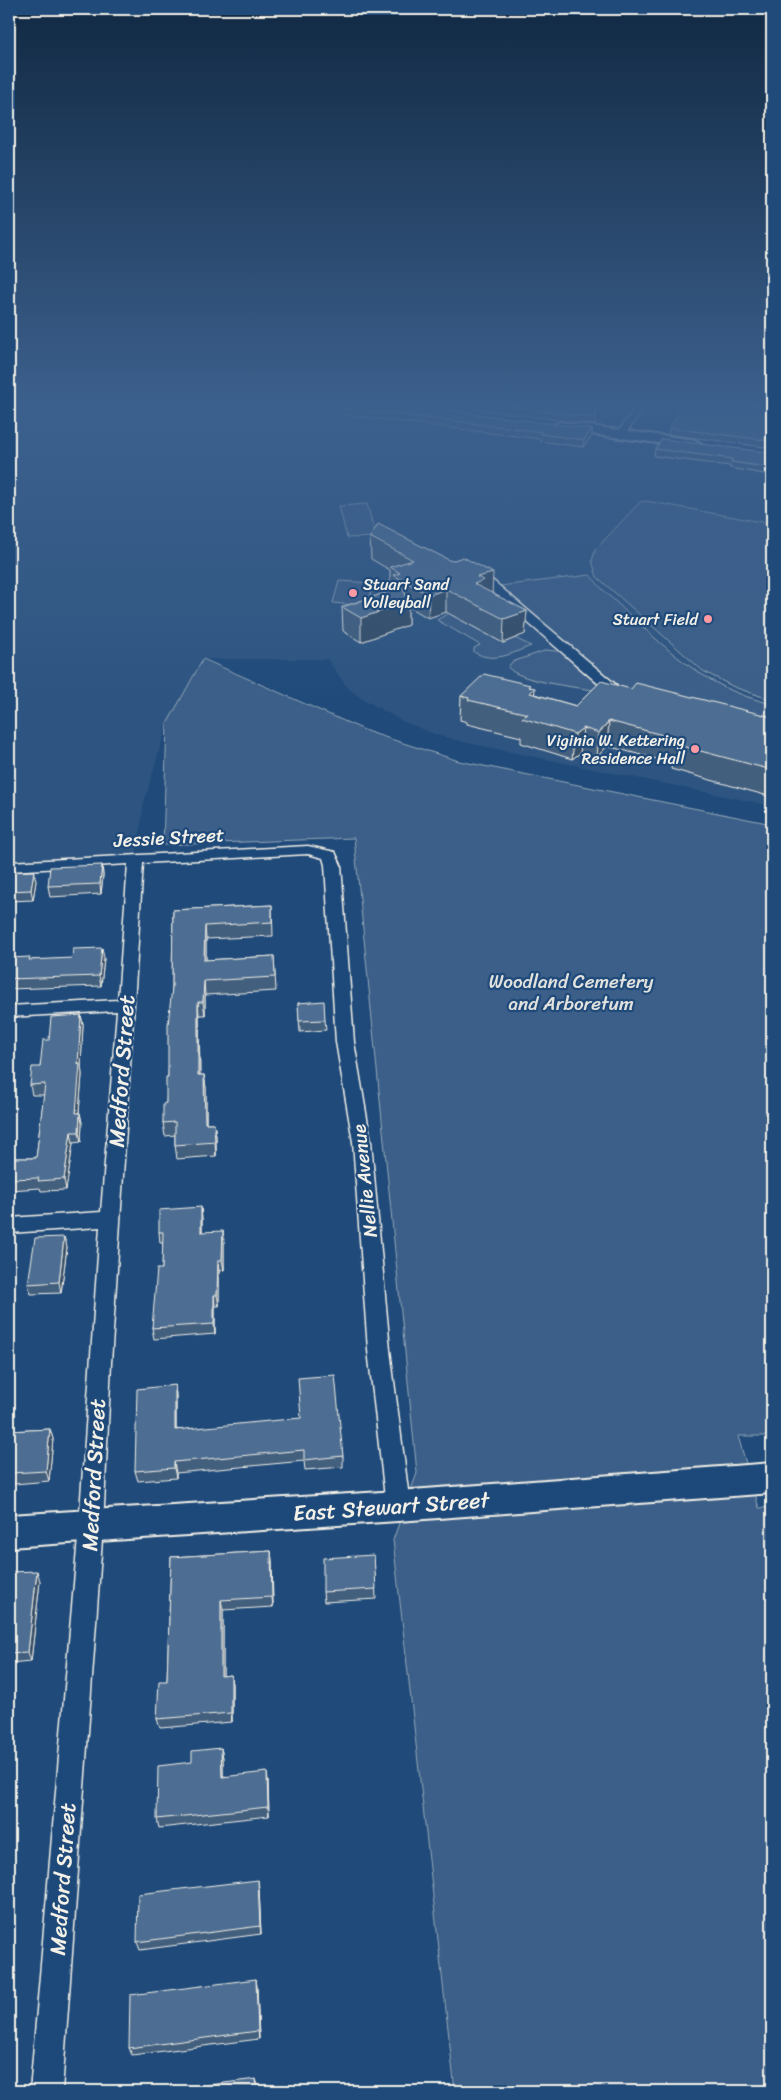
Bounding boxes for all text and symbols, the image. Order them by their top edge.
place label: Stuart Sand Volleyball [363,570,451,617]
marker: Stuart Sand Volleyball [347,587,359,599]
place label: Stuart Field [613,605,700,634]
marker: Stuart Field [702,613,714,625]
place label: Viginia W. Kettering Residence Hall [547,726,685,773]
marker: Viginia W. Kettering Residence Hall [689,743,701,755]
street label: Jessie Street [112,818,225,857]
park label: Woodland Cemetery and Arboretum [489,965,653,1020]
street label: Medford Street [97,993,146,1149]
street label: Nellie Avenue [342,1123,387,1239]
street label: Medford Street [70,1397,117,1552]
street label: East Stewart Street [292,1480,492,1533]
street label: Medford Street [38,1801,87,1957]

